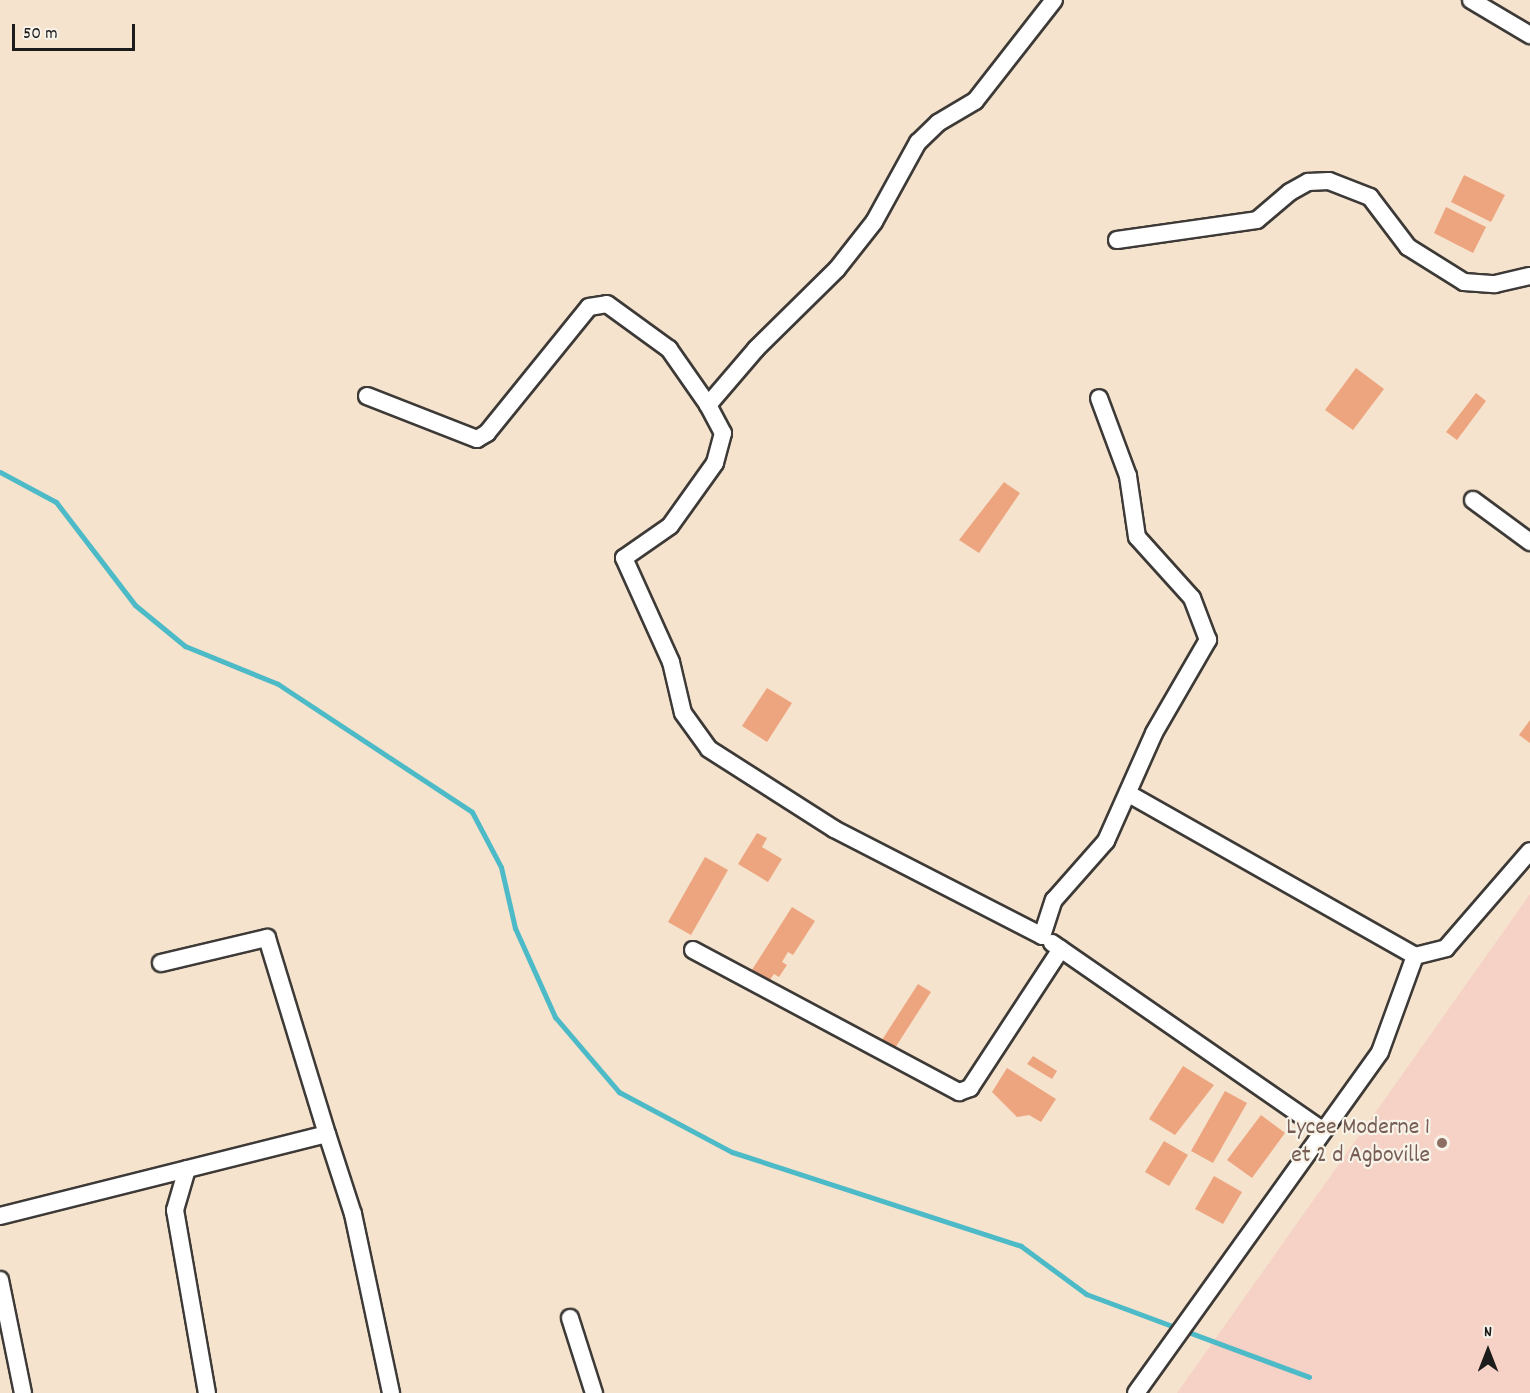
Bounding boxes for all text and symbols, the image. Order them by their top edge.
scale bar [15,12,138,50]
text: 50 m [23,22,58,47]
place label: Lycee Moderne 1 et 2 d Agboville [1286,1115,1430,1171]
marker: Lycee Moderne 1 et 2 d Agboville [1435,1136,1449,1150]
north arrow [1458,1321,1518,1381]
text: N [1484,1321,1492,1344]

